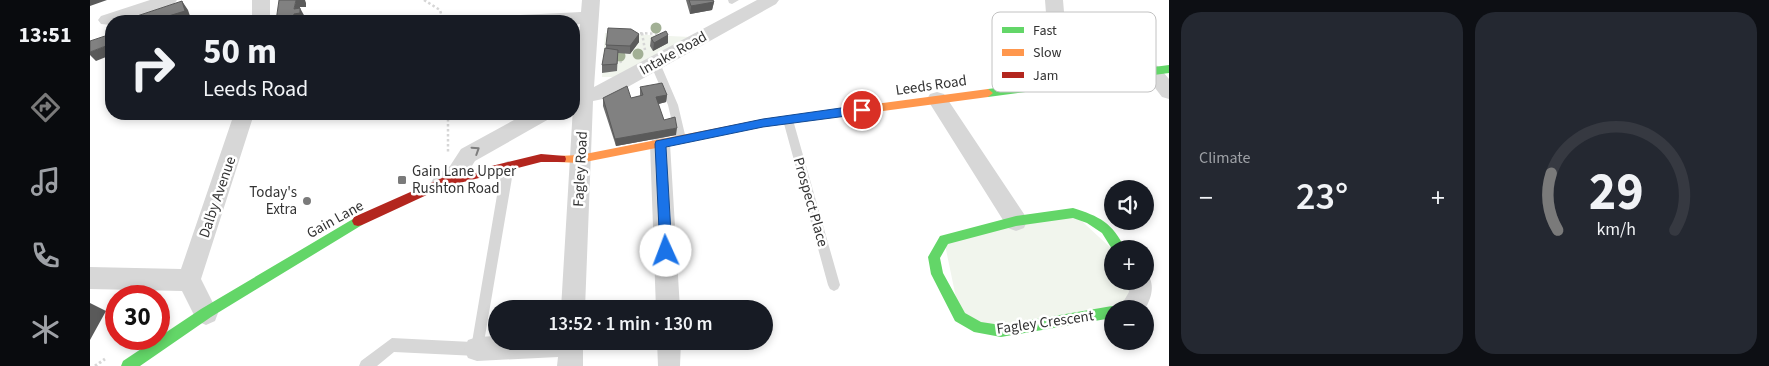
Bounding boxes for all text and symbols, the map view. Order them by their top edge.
legend [992,12,1156,92]
text: 13:51 [18,19,72,51]
text: Fast [1033,21,1057,41]
street label: Intake Road [636,26,711,81]
text: 50 m [203,27,277,77]
icon: right [120,35,185,100]
text: Slow [1033,43,1062,63]
text: Jam [1033,66,1058,86]
street label: Leeds Road [894,70,968,101]
text: Leeds Road [203,73,308,105]
pin [841,89,883,131]
icon: directions [28,90,63,125]
icon: arrive [848,96,876,124]
street label: Fagley Road [568,131,593,207]
one-way arrow [470,147,480,156]
text: Climate [1199,147,1250,169]
street label: Dalby Avenue [194,154,241,241]
street label: Prospect Place [788,155,833,249]
text: 29 [1589,156,1643,230]
place label: Gain Lane Upper Rushton Road [412,161,517,199]
icon: music [28,164,63,199]
text: 23° [1296,170,1348,224]
marker: Gain Lane Upper Rushton Road [396,174,408,186]
text: − [1199,178,1213,218]
text: + [1431,178,1445,218]
map controls [1104,180,1154,350]
button: sound [1104,180,1154,230]
place label: Today's Extra [249,182,297,220]
marker: Today's Extra [301,195,313,207]
street label: Gain Lane [303,195,368,244]
text: km/h [1596,217,1636,242]
position arrow [639,224,691,276]
icon: phone [28,238,63,273]
button: + [1104,240,1154,290]
speed limit sign: 30 [105,285,170,350]
button: − [1104,300,1154,350]
street label: Fagley Crescent [995,305,1095,340]
text: 13:52 · 1 min · 130 m [548,311,713,338]
icon: climate [28,312,63,347]

